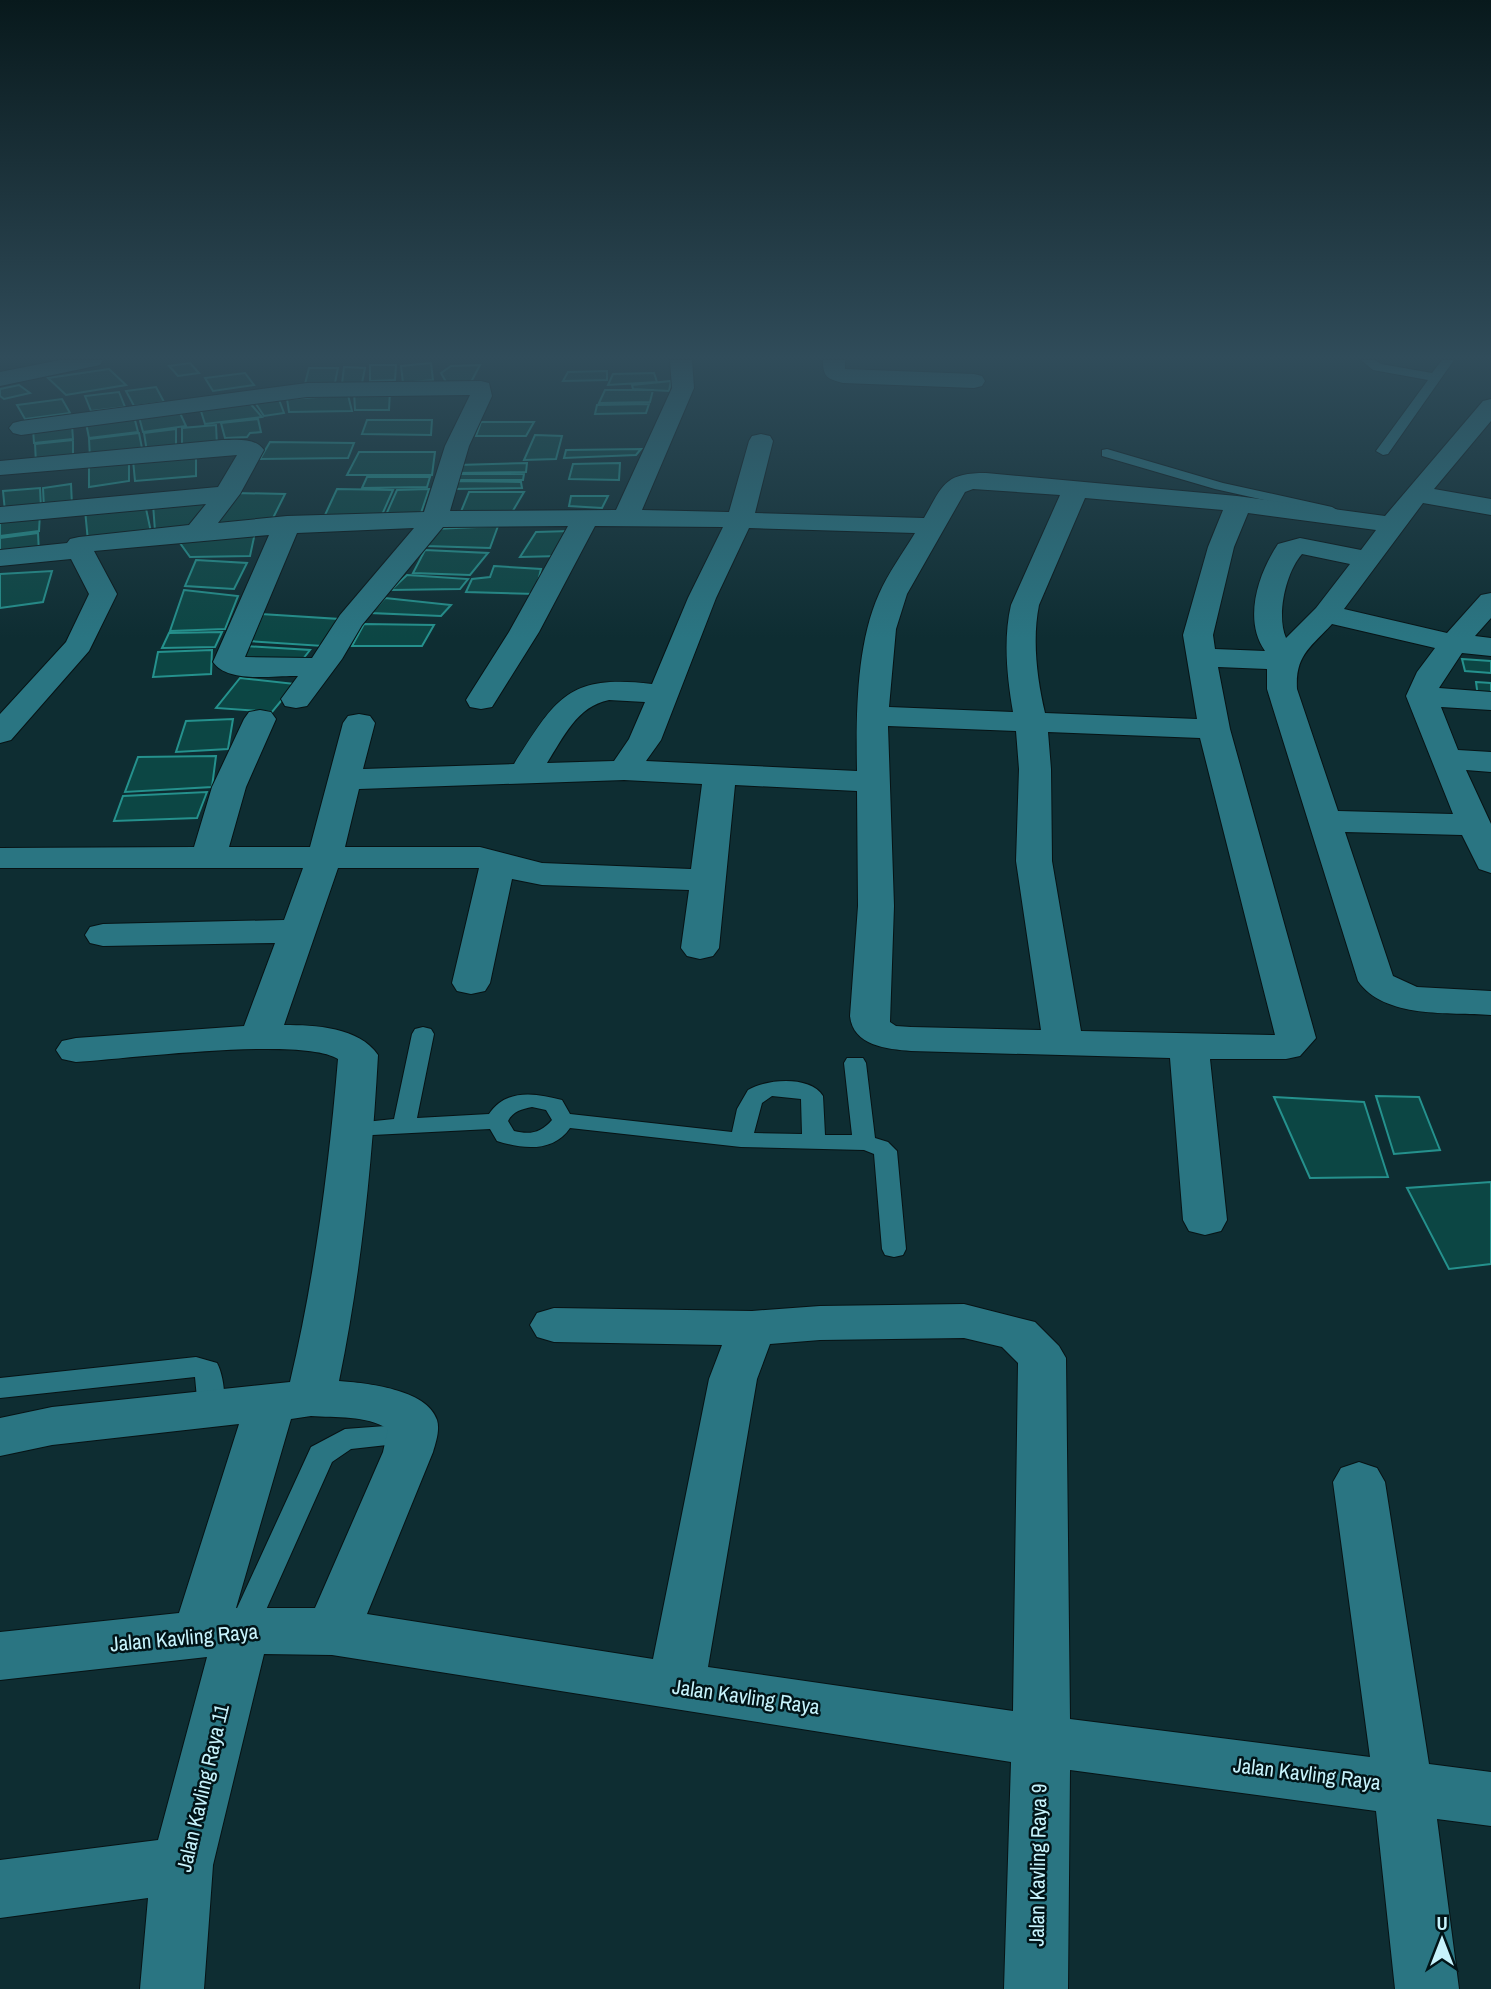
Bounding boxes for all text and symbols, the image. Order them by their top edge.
street label: Jalan Kavling Raya [109,1617,260,1658]
street label: Jalan Kavling Raya [671,1672,822,1721]
street label: Jalan Kavling Raya 11 [169,1701,236,1874]
street label: Jalan Kavling Raya [1232,1750,1383,1797]
street label: Jalan Kavling Raya 9 [1022,1783,1053,1947]
north arrow [1407,1905,1477,1975]
text: U [1436,1910,1448,1936]

